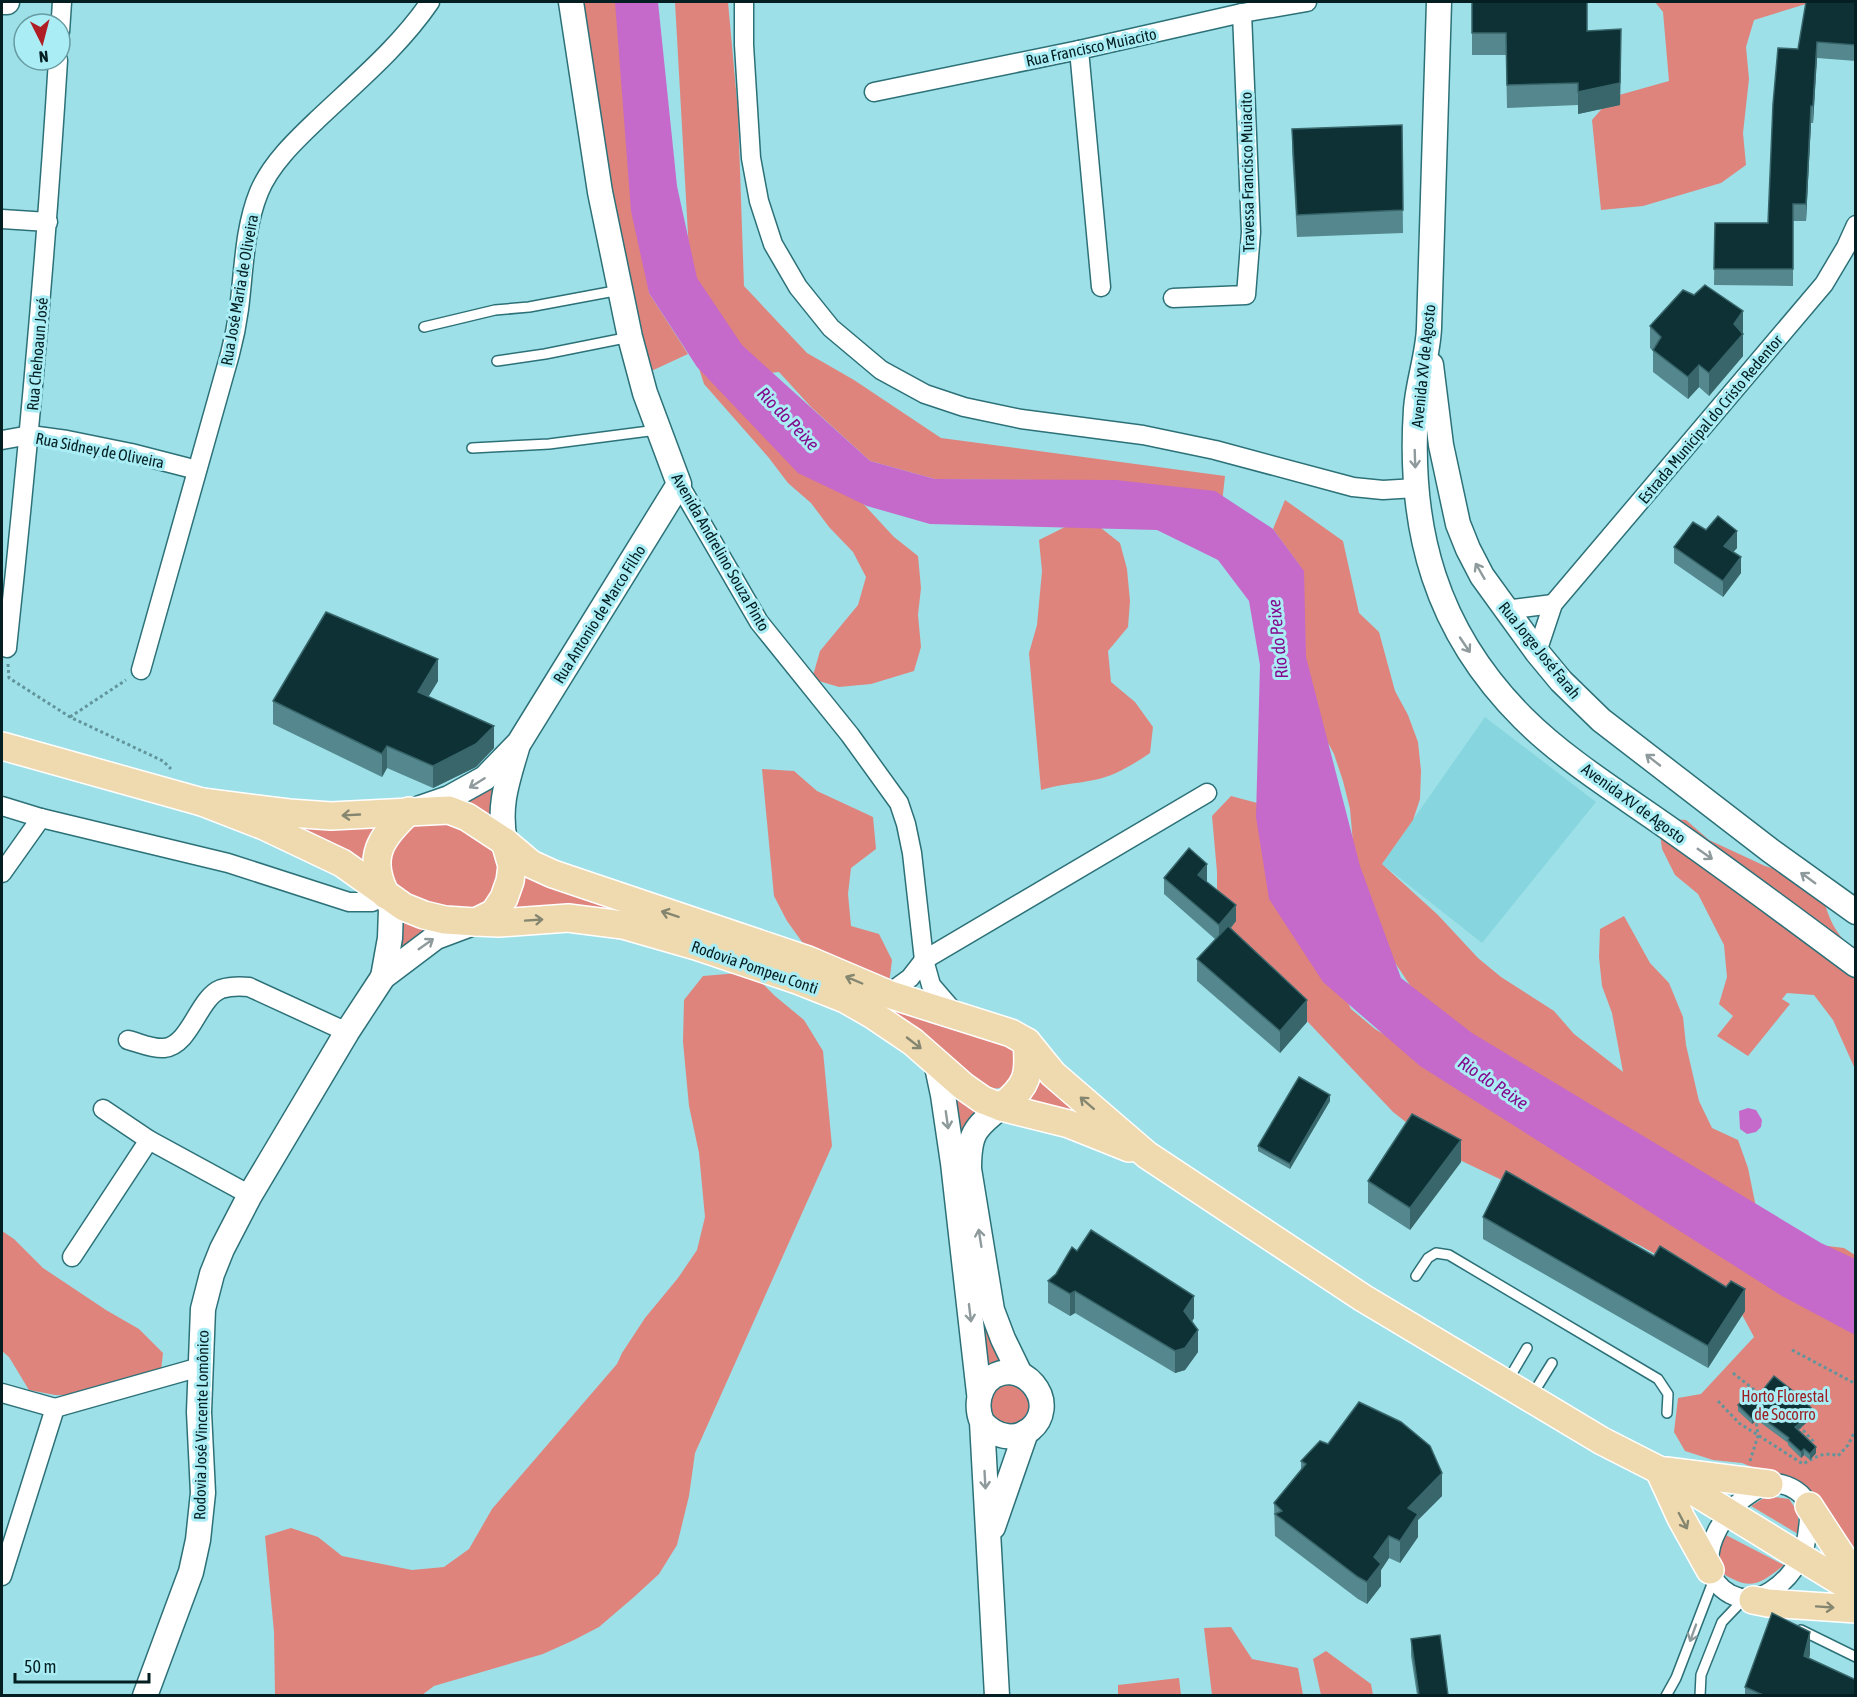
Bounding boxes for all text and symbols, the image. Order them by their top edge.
north arrow [12,12,72,72]
street label: Rua Francisco Muiacito [1024,24,1158,70]
text: N [38,47,49,66]
street label: Travessa Francisco Muiacito [1237,92,1257,252]
street label: Rua José Maria de Oliveira [217,213,261,367]
street label: Rua Chehoaun José [23,297,51,411]
street label: Avenida XV de Agosto [1408,303,1439,429]
street label: Estrada Municipal do Cristo Redentor [1634,331,1787,507]
water label: Rio do Peixe [753,383,824,455]
street label: Rua Sidney de Oliveira [34,429,166,472]
one-way arrow [1410,449,1421,469]
street label: Avenida Andrelino Souza Pinto [668,470,774,634]
street label: Rua Antonio de Marco Filho [549,542,649,686]
one-way arrow [1474,563,1486,580]
water label: Rio do Peixe [1263,598,1292,680]
street label: Rua Jorge José Farah [1495,598,1584,703]
one-way arrow [1459,636,1471,653]
one-way arrow [1645,753,1661,766]
street label: Avenida XV de Agosto [1578,759,1689,848]
one-way arrow [468,777,485,790]
one-way arrow [342,809,361,820]
one-way arrow [1697,848,1713,860]
one-way arrow [1801,871,1817,884]
one-way arrow [661,908,680,919]
one-way arrow [524,915,544,926]
street label: Rodovia Pompeu Conti [689,937,821,998]
one-way arrow [418,938,434,950]
one-way arrow [845,974,863,985]
one-way arrow [905,1036,921,1049]
water label: Rio do Peixe [1454,1052,1532,1114]
one-way arrow [1080,1096,1095,1110]
one-way arrow [941,1109,952,1129]
one-way arrow [975,1229,986,1249]
one-way arrow [965,1303,976,1323]
street label: Rodovia José Vincente Lomônico [190,1330,212,1520]
park label: Horto Florestal de Socorro [1741,1387,1830,1423]
one-way arrow [980,1470,991,1490]
one-way arrow [1677,1512,1689,1530]
one-way arrow [1814,1602,1834,1613]
one-way arrow [1687,1624,1698,1642]
scale bar [15,1646,148,1684]
text: 50 m [24,1656,56,1677]

